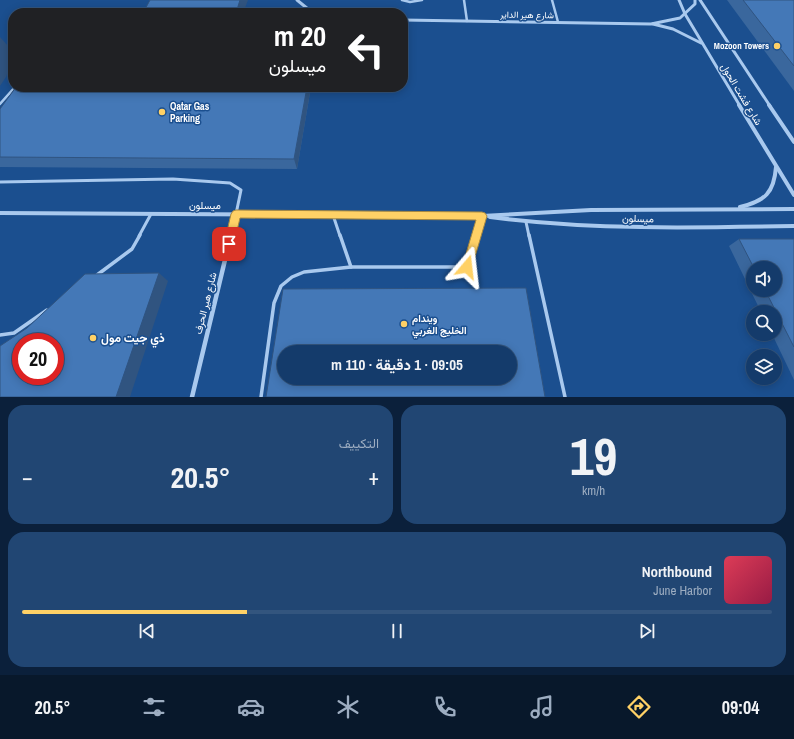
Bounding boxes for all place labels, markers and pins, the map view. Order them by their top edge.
place label: Mozoon Towers [714,40,769,52]
marker: Mozoon Towers [772,41,782,51]
place label: Qatar Gas Parking [170,100,210,125]
marker: Qatar Gas Parking [157,107,167,117]
pin [212,227,246,261]
place label: ويندام الخليج الغربي [412,312,467,339]
marker: ويندام الخليج الغربي [399,319,409,329]
place label: ذي جيت مول [101,330,165,348]
marker: ذي جيت مول [88,333,98,343]

